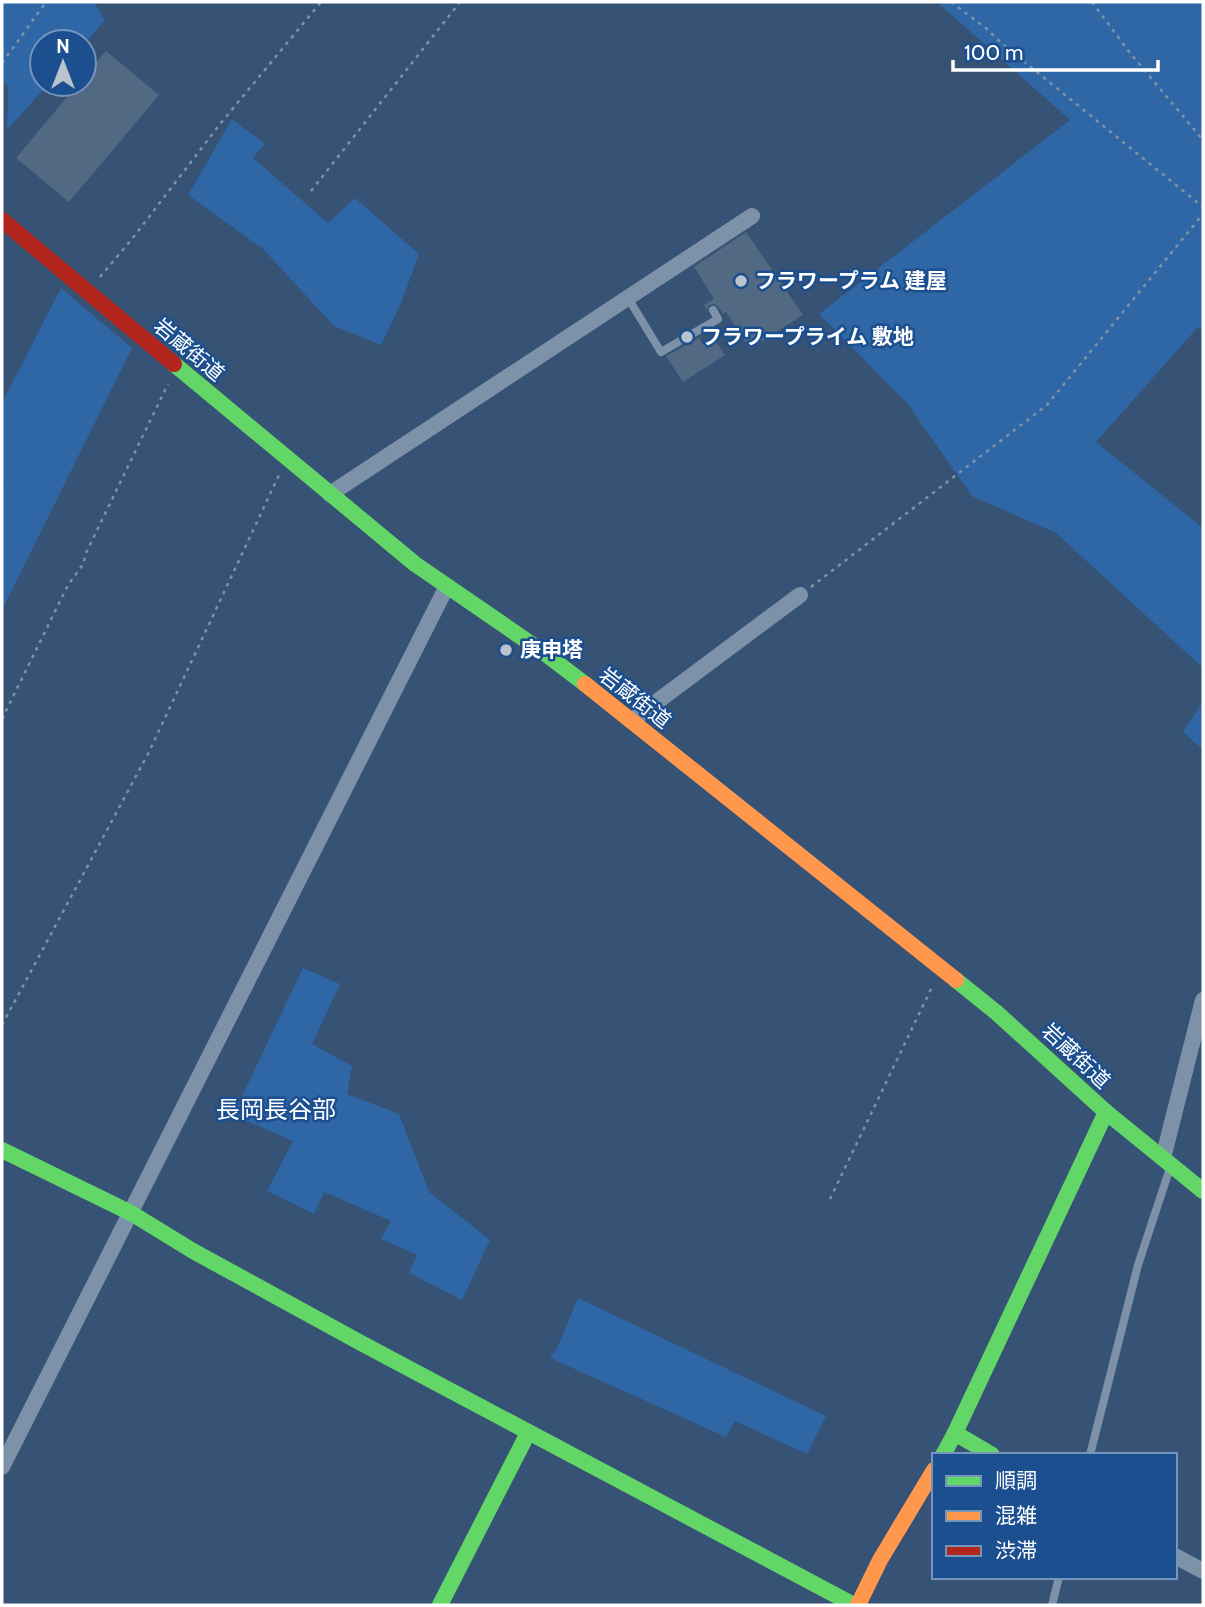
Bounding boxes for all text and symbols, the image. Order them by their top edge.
north arrow [28,28,98,98]
scale bar [953,28,1158,72]
text: N [56,35,70,58]
text: 100 m [964,40,1023,65]
place label: フラワープラム 建屋 [755,268,947,293]
marker: フラワープラム 建屋 [733,273,749,289]
street label: 岩蔵街道 [149,313,230,386]
place label: フラワープライム 敷地 [701,324,914,349]
marker: フラワープライム 敷地 [679,329,695,345]
place label: 庚申塔 [520,637,583,662]
marker: 庚申塔 [498,642,514,658]
street label: 岩蔵街道 [595,662,676,733]
street label: 岩蔵街道 [1037,1018,1116,1093]
district label: 長岡長谷部 [216,1095,336,1124]
legend [932,1453,1177,1579]
text: 順調 [995,1468,1037,1493]
text: 混雑 [995,1503,1037,1528]
text: 渋滞 [995,1538,1037,1563]

